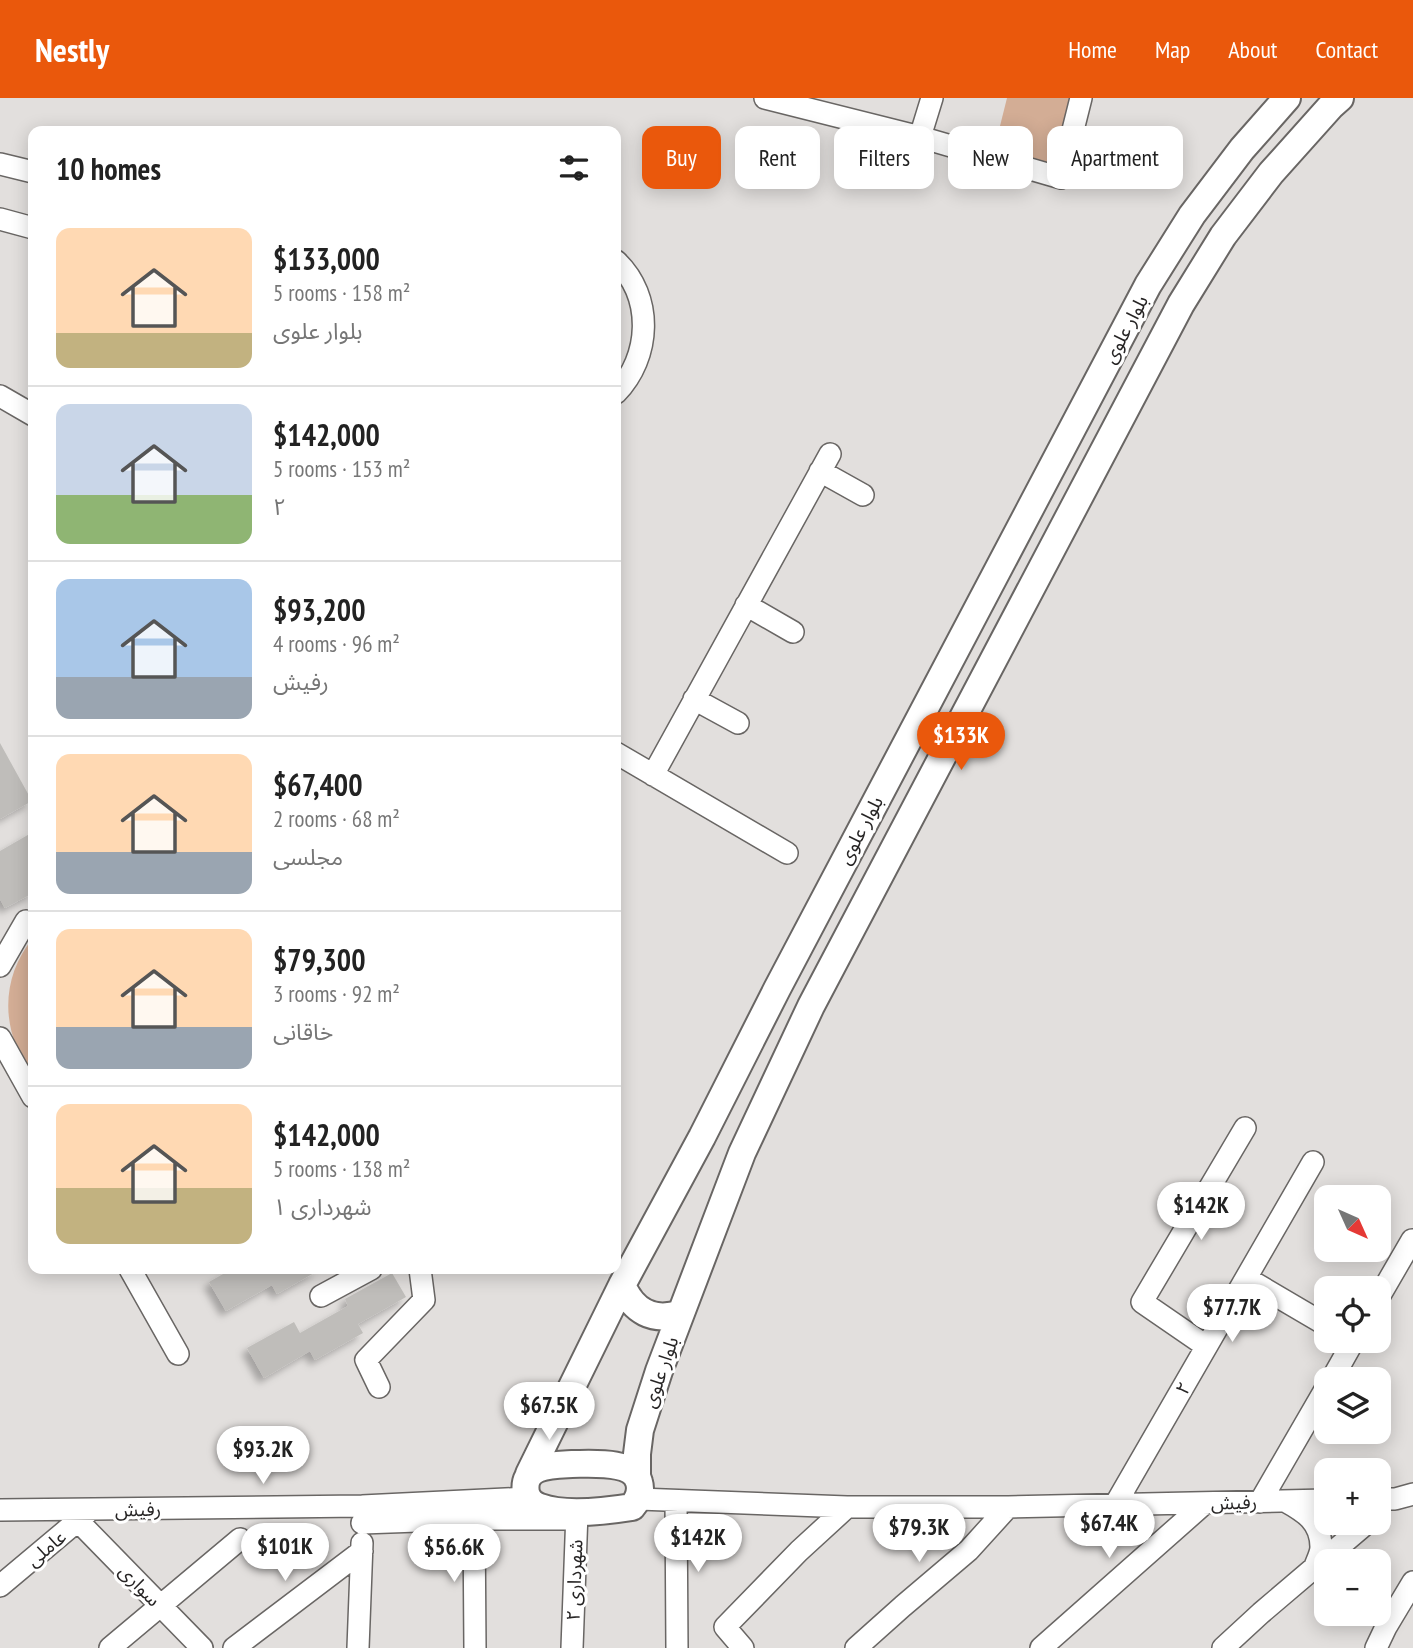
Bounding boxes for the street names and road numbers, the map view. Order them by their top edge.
street label: بلوار علوی [1097,291,1153,367]
street label: بلوار علوی [832,792,888,868]
street label: بلوار علوی [637,1333,683,1411]
street label: ۲ [1170,1377,1196,1399]
street label: رفیش [1211,1490,1257,1514]
street label: رفیش [115,1497,161,1521]
street label: عاملی [21,1524,71,1572]
street label: شهرداری ۲ [561,1539,587,1621]
street label: سواری [114,1559,166,1611]

